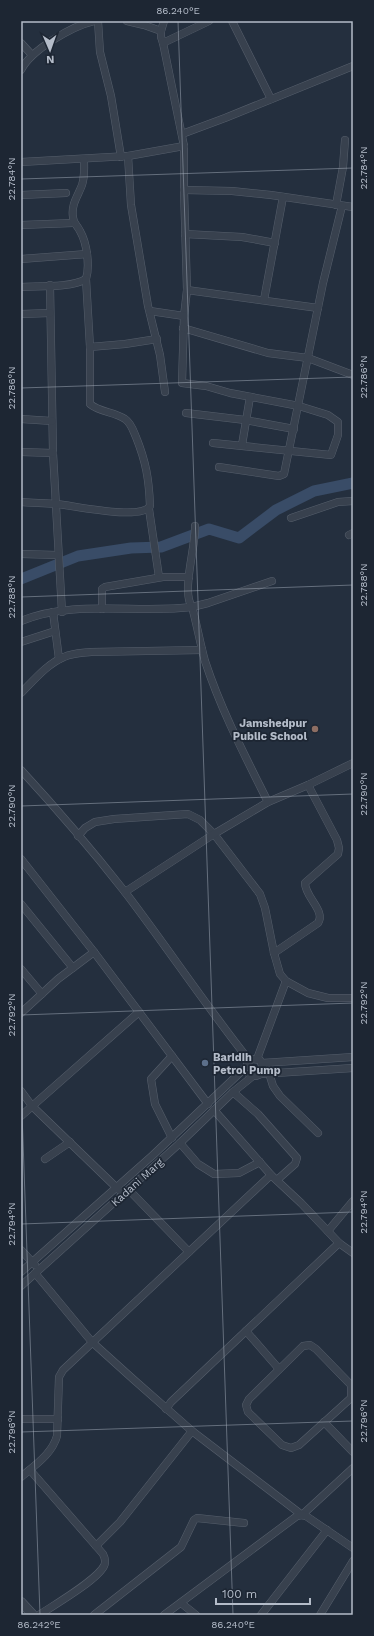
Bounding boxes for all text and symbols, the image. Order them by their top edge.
text: 86.240°E [156,5,200,16]
north arrow [30,30,70,70]
text: N [46,53,55,66]
text: 22.784°N [358,146,369,190]
text: 22.784°N [6,157,17,201]
text: 22.786°N [358,355,369,399]
text: 22.786°N [6,366,17,410]
text: 22.788°N [358,563,369,607]
text: 22.788°N [6,575,17,619]
place label: Jamshedpur Public School [233,717,307,743]
marker: Jamshedpur Public School [310,724,320,734]
text: 22.790°N [358,772,369,816]
text: 22.790°N [6,784,17,828]
text: 22.792°N [358,982,369,1025]
text: 22.792°N [6,994,17,1037]
place label: Baridih Petrol Pump [213,1051,281,1077]
marker: Baridih Petrol Pump [200,1058,210,1068]
street label: Kadani Marg [109,1156,166,1209]
text: 22.794°N [358,1190,369,1234]
text: 22.794°N [6,1202,17,1246]
text: 22.796°N [358,1399,369,1443]
text: 22.796°N [6,1410,17,1454]
scale bar [216,1580,310,1606]
text: 100 m [222,1587,257,1601]
text: 86.242°E [17,1619,61,1630]
text: 86.240°E [211,1619,255,1630]

